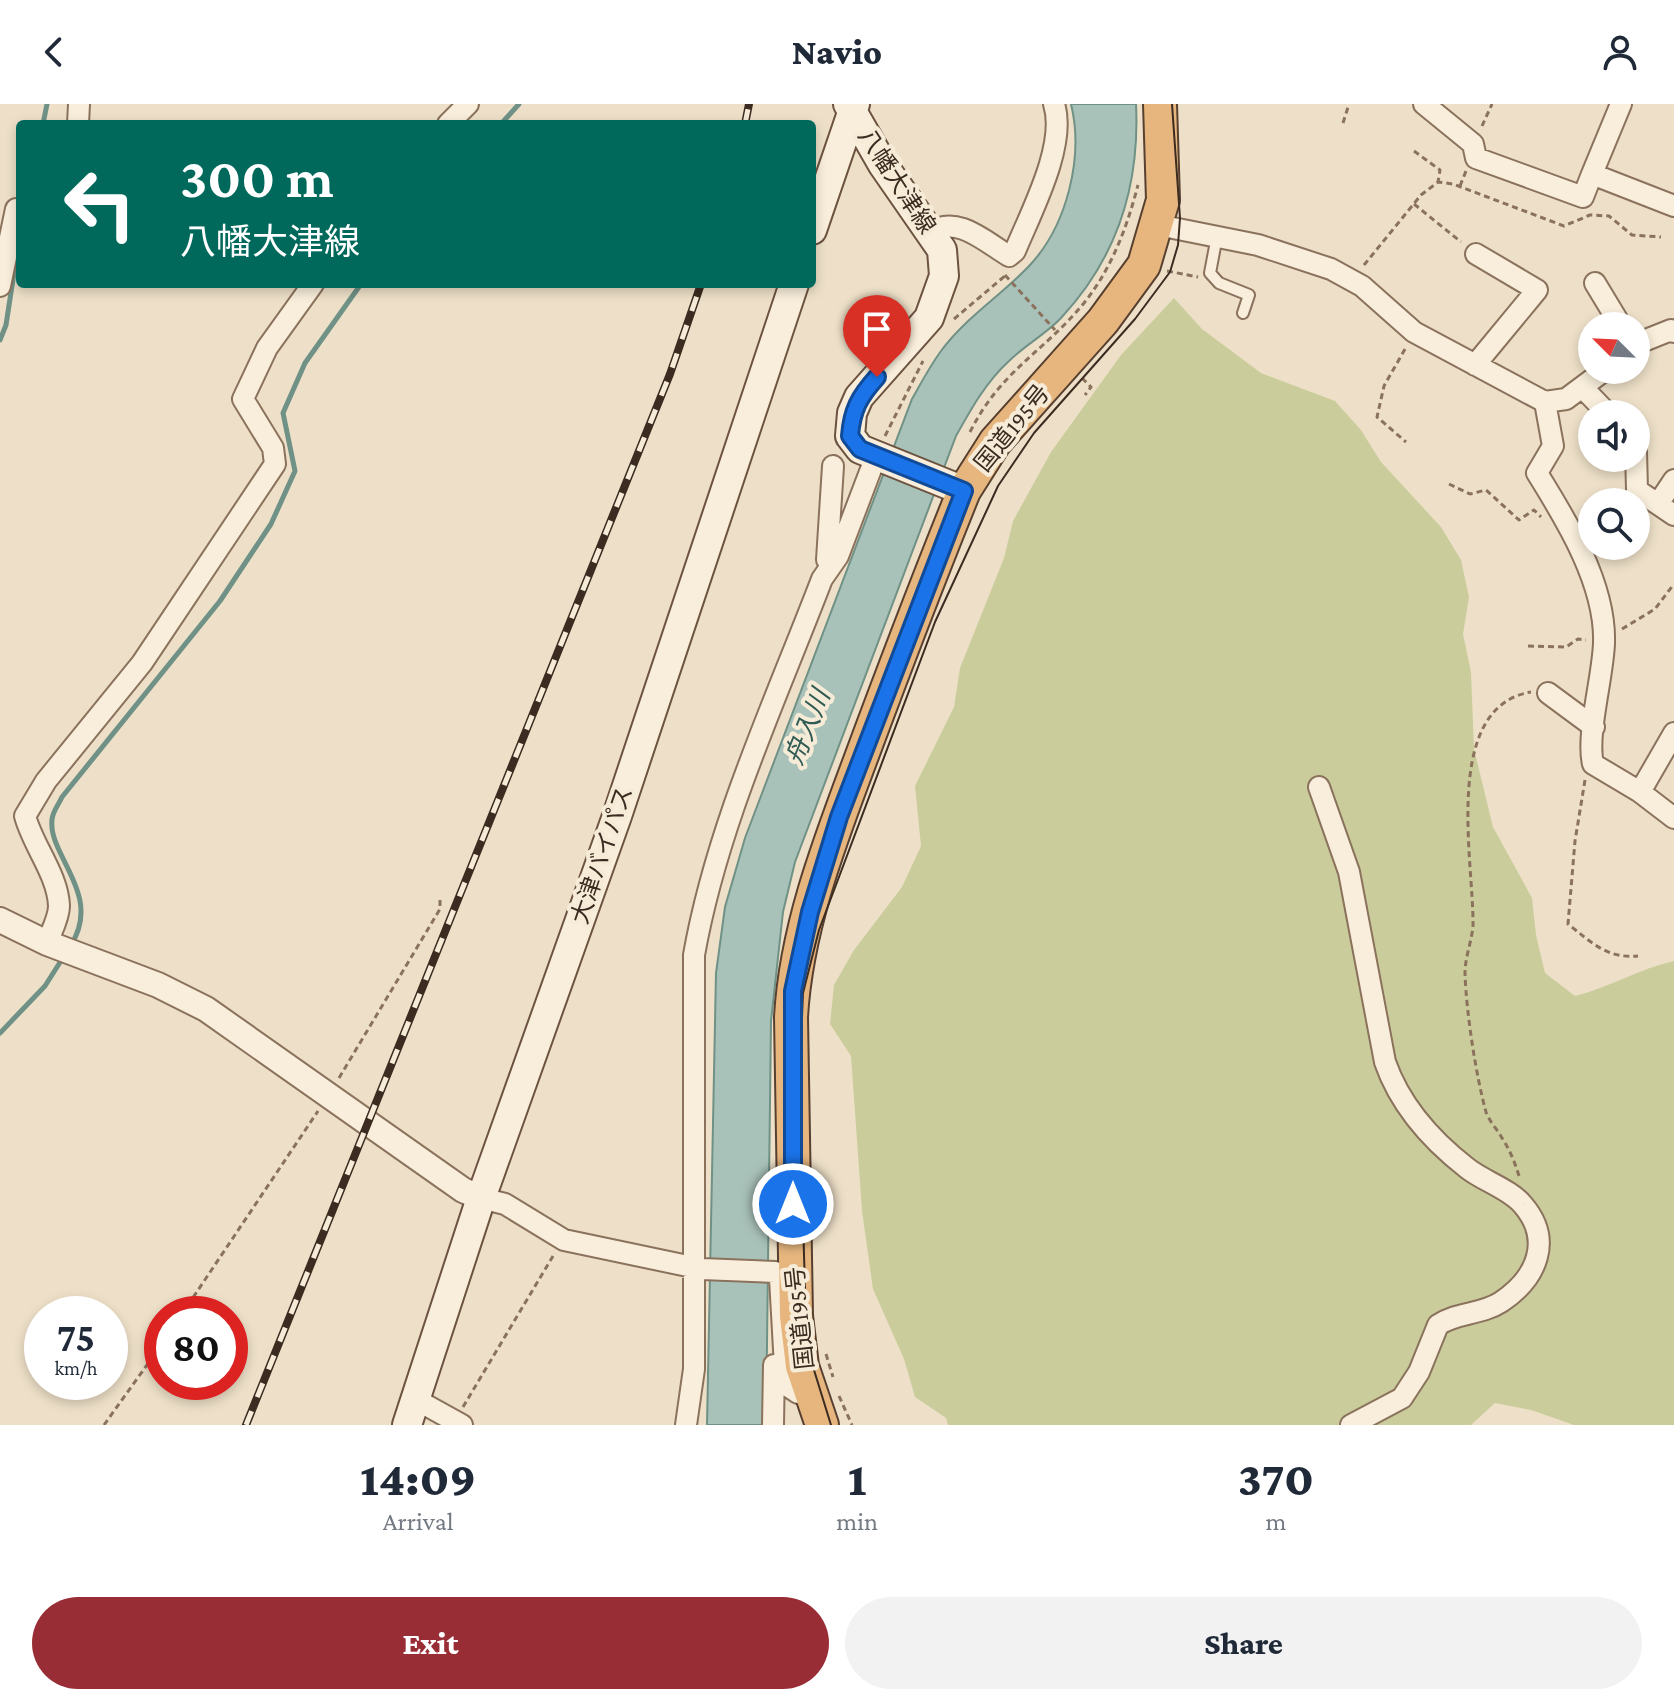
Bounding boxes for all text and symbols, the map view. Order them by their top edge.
icon: back [32,30,76,74]
icon: person [1598,30,1642,74]
text: Navio [792,32,882,72]
street label: 八幡大津線 [853,123,941,238]
text: 300 m [180,147,334,209]
icon: left [48,152,152,256]
text: 八幡大津線 [180,222,360,262]
pin [843,295,911,377]
icon: arrive [855,307,899,351]
north arrow [1578,312,1650,384]
map controls [1578,312,1650,560]
street label: 国道195号 [969,379,1055,476]
button: sound [1578,400,1650,472]
button: search [1578,488,1650,560]
water label: 舟入川 [779,683,837,769]
street label: 大津バイパス [565,783,638,927]
position arrow [751,1162,835,1246]
street label: 国道195号 [781,1265,818,1371]
speed limit sign: 80 [144,1296,248,1400]
text: 75 [57,1315,95,1360]
text: km/h [54,1357,98,1379]
text: 14:09 [360,1452,476,1505]
text: 1 [848,1452,866,1505]
text: 370 [1238,1452,1314,1505]
text: Arrival [383,1507,454,1536]
text: min [836,1507,878,1536]
text: m [1266,1507,1286,1536]
button: Exit [32,1597,829,1689]
button: Share [845,1597,1642,1689]

